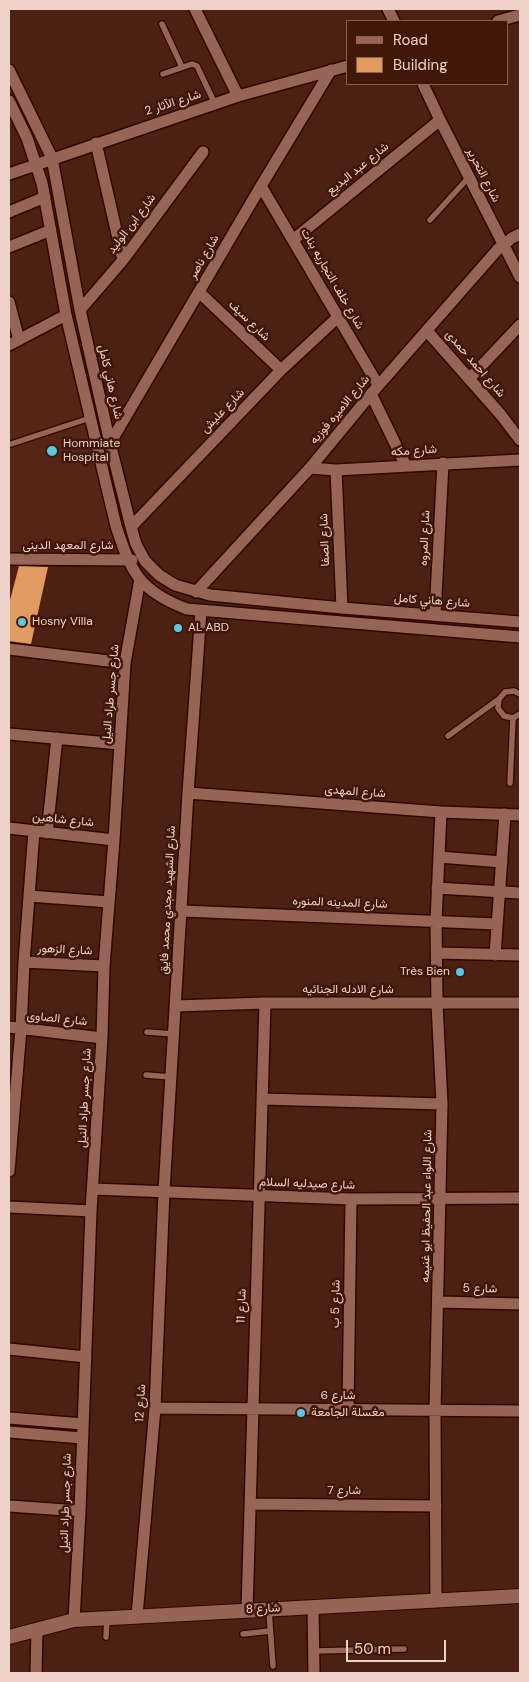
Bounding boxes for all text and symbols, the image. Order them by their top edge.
legend [346,20,509,85]
text: Road [393,30,428,50]
text: Building [393,55,448,75]
street label: شارع الآثار 2 [143,87,203,119]
street label: شارع عبد البديع [324,140,392,198]
street label: شارع التحرير [463,145,503,205]
street label: شارع ابن الوليد [105,191,159,257]
street label: شارع خلف التجاريه بنات [297,226,367,332]
street label: شارع ناصر [186,232,222,282]
street label: شارع سيف [225,298,273,344]
street label: شارع احمد حمدى [442,327,508,401]
street label: شارع هاني كامل [94,343,126,421]
street label: شارع الاميره فوزيه [307,373,373,447]
street label: شارع عليش [198,386,248,436]
place label: Hommiate Hospital [63,437,120,465]
street label: شارع مكه [391,442,437,460]
marker: Hommiate Hospital [45,444,59,458]
street label: شارع المروه [416,510,434,566]
street label: شارع الصفا [317,513,333,567]
street label: شارع المعهد الدينى [22,539,114,553]
street label: شارع هاني كامل [394,591,470,611]
place label: Hosny Villa [32,615,93,629]
marker: Hosny Villa [16,616,28,628]
place label: AL ABD [188,621,229,635]
marker: AL ABD [172,622,184,634]
street label: شارع جسر طراد النيل [99,644,123,744]
street label: شارع المهدى [324,783,386,801]
street label: شارع شاهين [32,810,94,830]
street label: شارع الشهيد مجدي محمد فايق [157,825,179,975]
street label: شارع المدينه المنوره [292,894,388,912]
street label: شارع الزهور [37,941,93,959]
place label: Très Bien [400,965,450,979]
marker: Très Bien [454,966,466,978]
street label: شارع الادله الجنائيه [302,983,394,997]
street label: شارع الصاوى [26,1009,88,1029]
street label: شارع جسر طراد النيل [75,1048,95,1148]
street label: شارع اللواء عبد الحفيظ ابو غنيمه [418,1129,436,1283]
street label: شارع صيدليه السلام [259,1175,355,1193]
street label: شارع 5 ب [328,1280,344,1328]
street label: شارع 5 [463,1281,497,1297]
street label: شارع 11 [234,1288,250,1324]
street label: شارع 12 [133,1384,149,1422]
street label: شارع 6 [321,1389,355,1403]
place label: مغسلة الجامعة [311,1406,385,1420]
marker: مغسلة الجامعة [295,1407,307,1419]
street label: شارع جسر طراد النيل [57,1453,75,1553]
street label: شارع 7 [327,1484,361,1498]
street label: شارع 8 [245,1601,281,1617]
scale bar [349,1630,449,1662]
text: 50 m [354,1639,391,1659]

